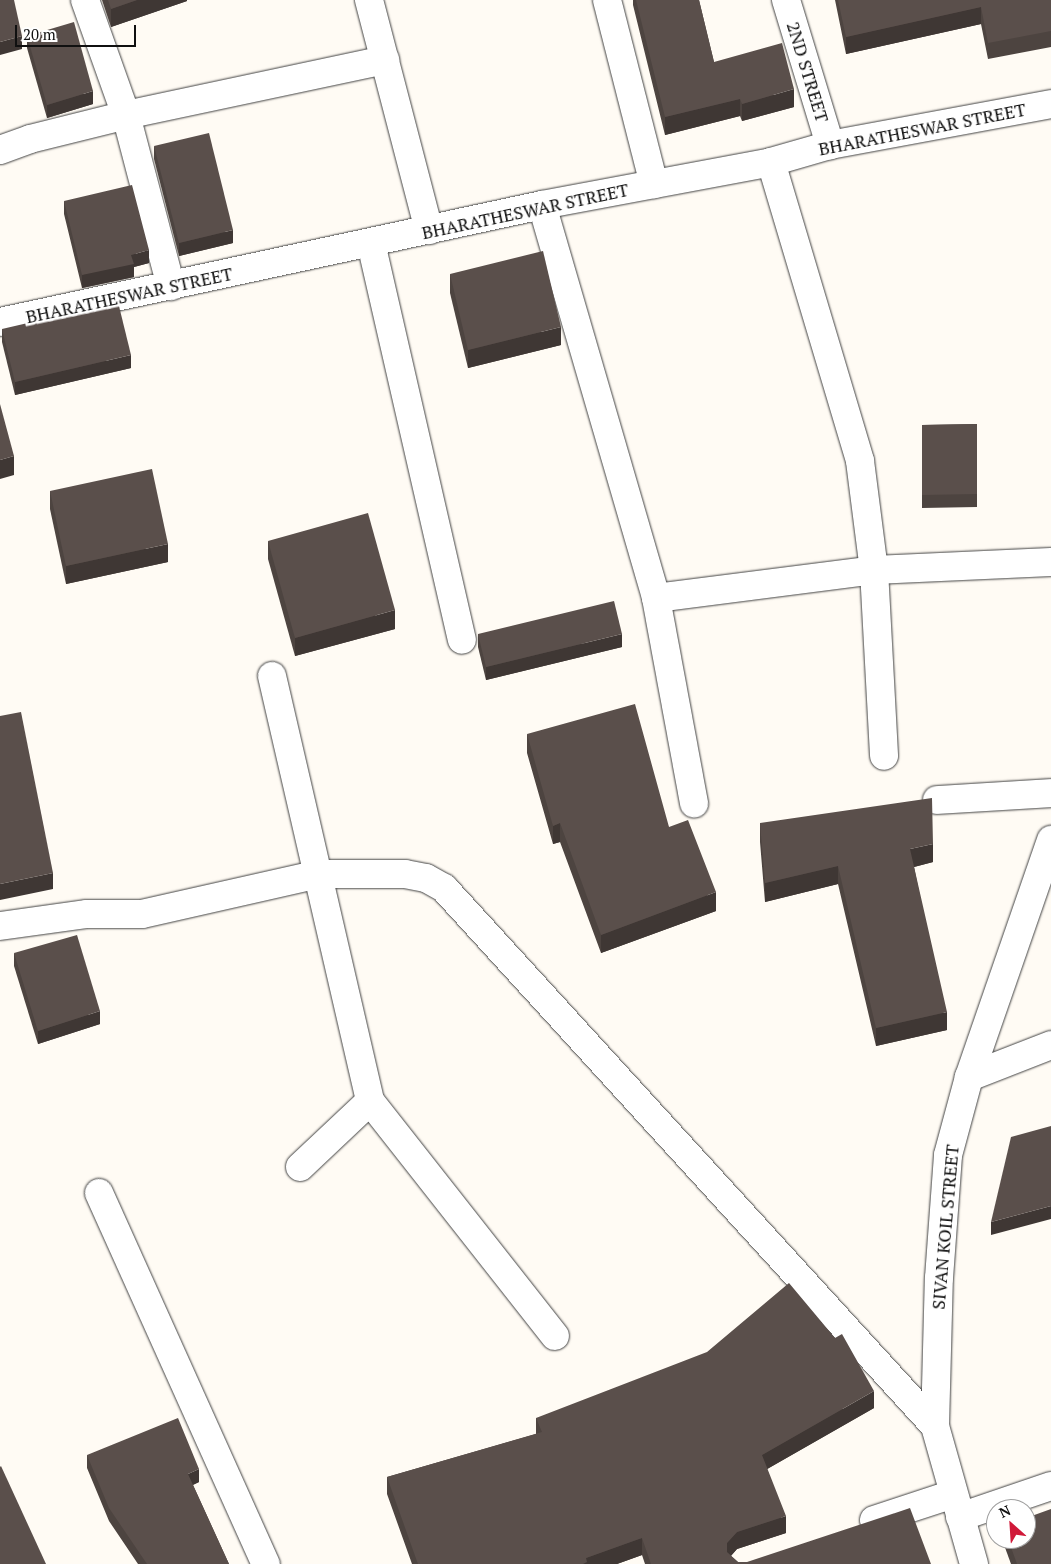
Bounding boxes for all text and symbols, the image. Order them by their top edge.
scale bar [18,15,139,47]
street label: 2ND STREET [782,19,834,125]
text: 20 m [23,24,56,44]
street label: BHARATHESWAR STREET [816,98,1028,160]
street label: BHARATHESWAR STREET [420,179,630,243]
street label: BHARATHESWAR STREET [24,263,234,327]
street label: SIVAN KOIL STREET [927,1144,963,1310]
north arrow [986,1499,1036,1549]
text: N [996,1500,1014,1522]

